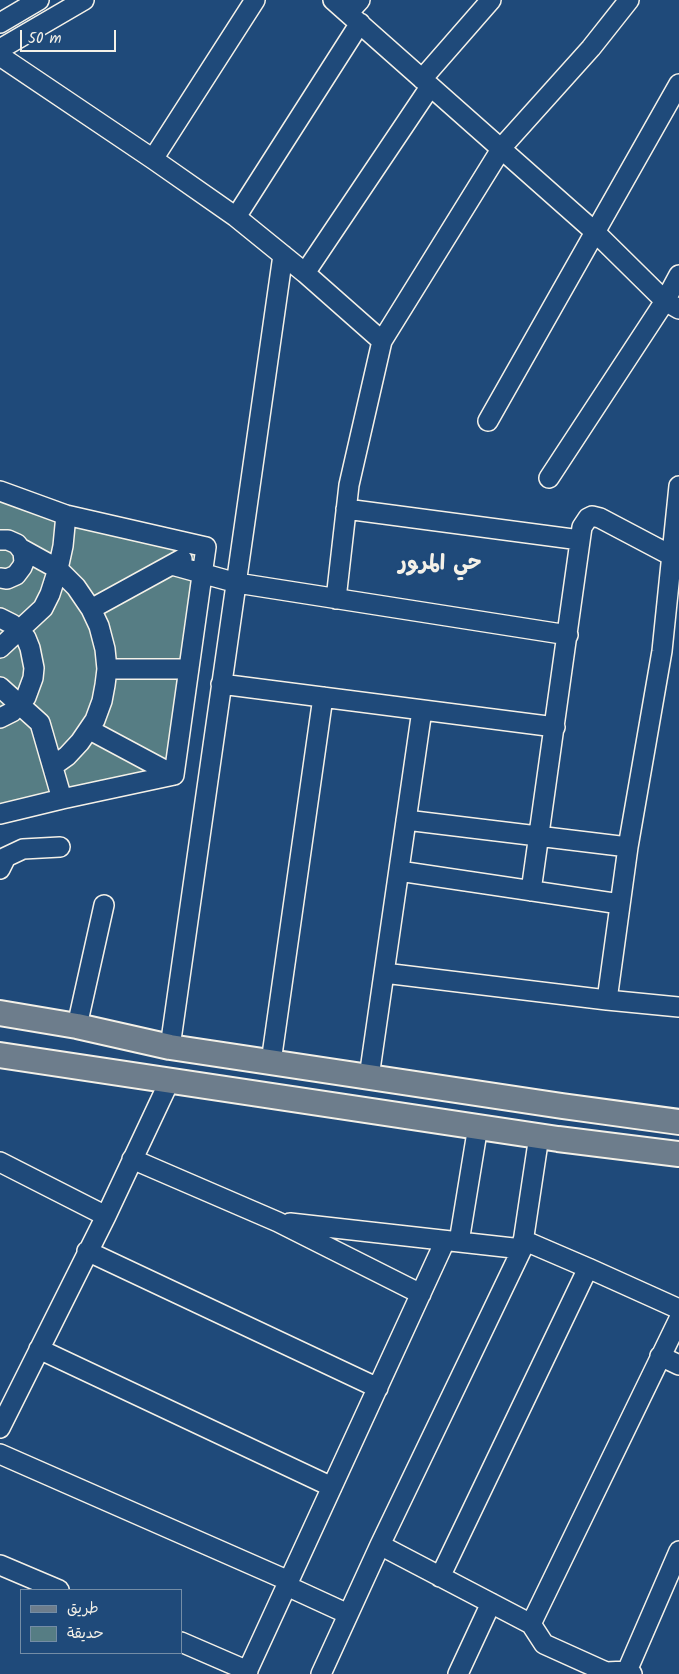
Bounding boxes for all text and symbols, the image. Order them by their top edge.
scale bar [22,20,119,52]
text: 50 m [28,27,62,51]
district label: حي المرور [398,552,482,578]
legend [20,1589,182,1654]
text: طريق [67,1597,99,1621]
text: حديقة [67,1622,104,1646]

